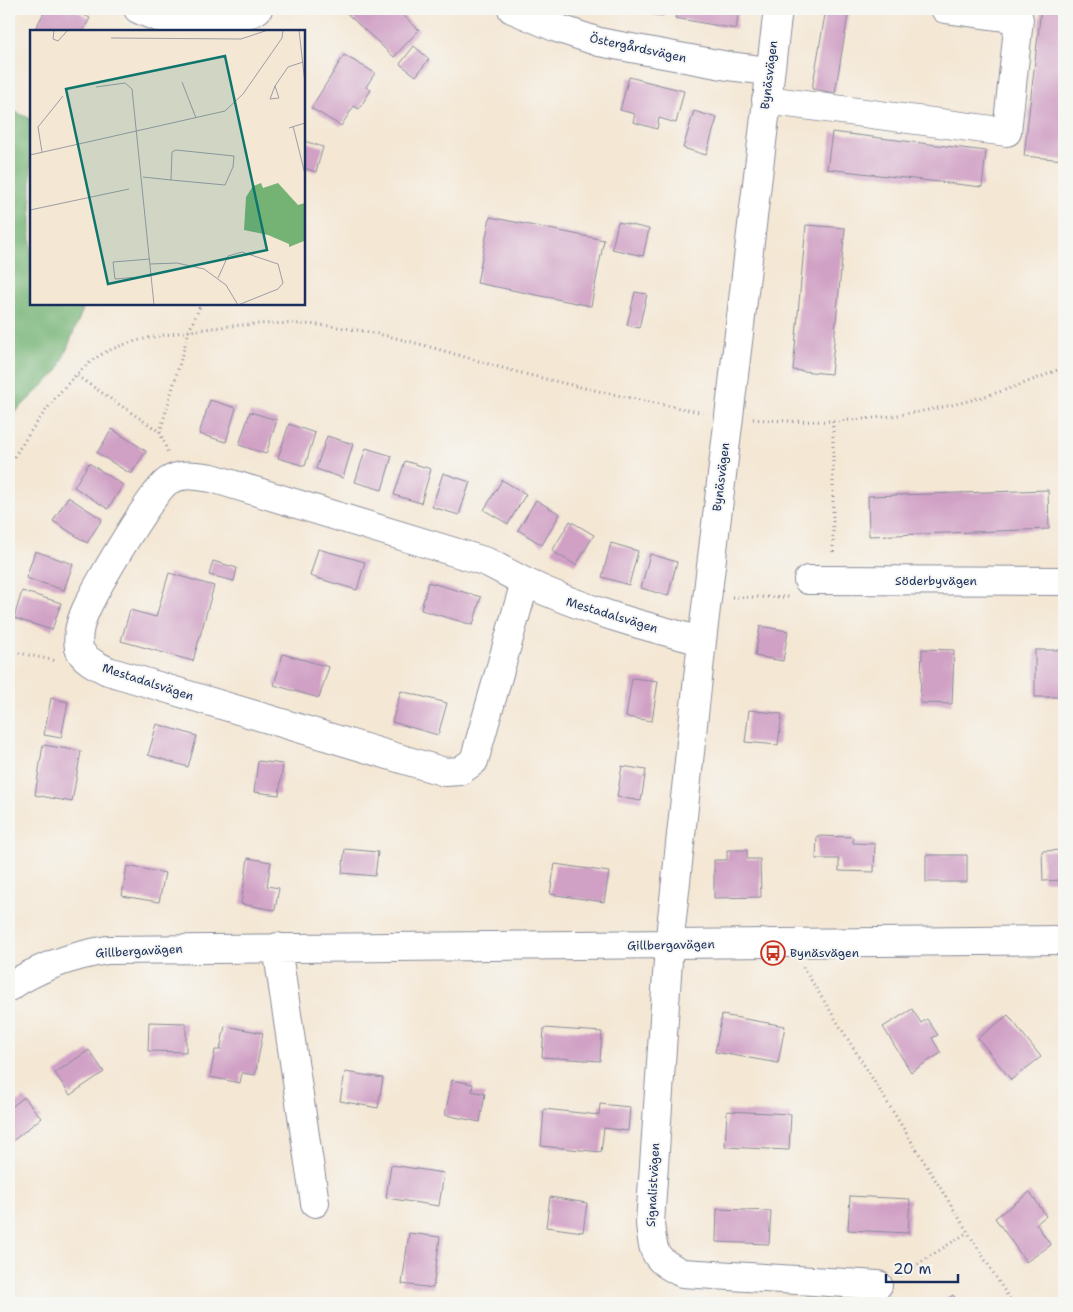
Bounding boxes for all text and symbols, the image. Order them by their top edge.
inset map [30,30,305,305]
street label: Östergårdsvägen [588,30,688,66]
street label: Bynäsvägen [757,40,781,110]
street label: Bynäsvägen [709,442,733,512]
street label: Söderbyvägen [895,573,977,589]
street label: Mestadalsvägen [564,593,660,637]
street label: Mestadalsvägen [100,660,196,704]
street label: Gillbergavägen [627,936,715,954]
bus stop icon: Bynäsvägen [760,940,786,966]
street label: Gillbergavägen [95,941,183,961]
place label: Bynäsvägen [790,945,859,961]
street label: Signalistvägen [643,1142,663,1228]
scale bar [886,1252,958,1284]
text: 20 m [893,1259,932,1279]

